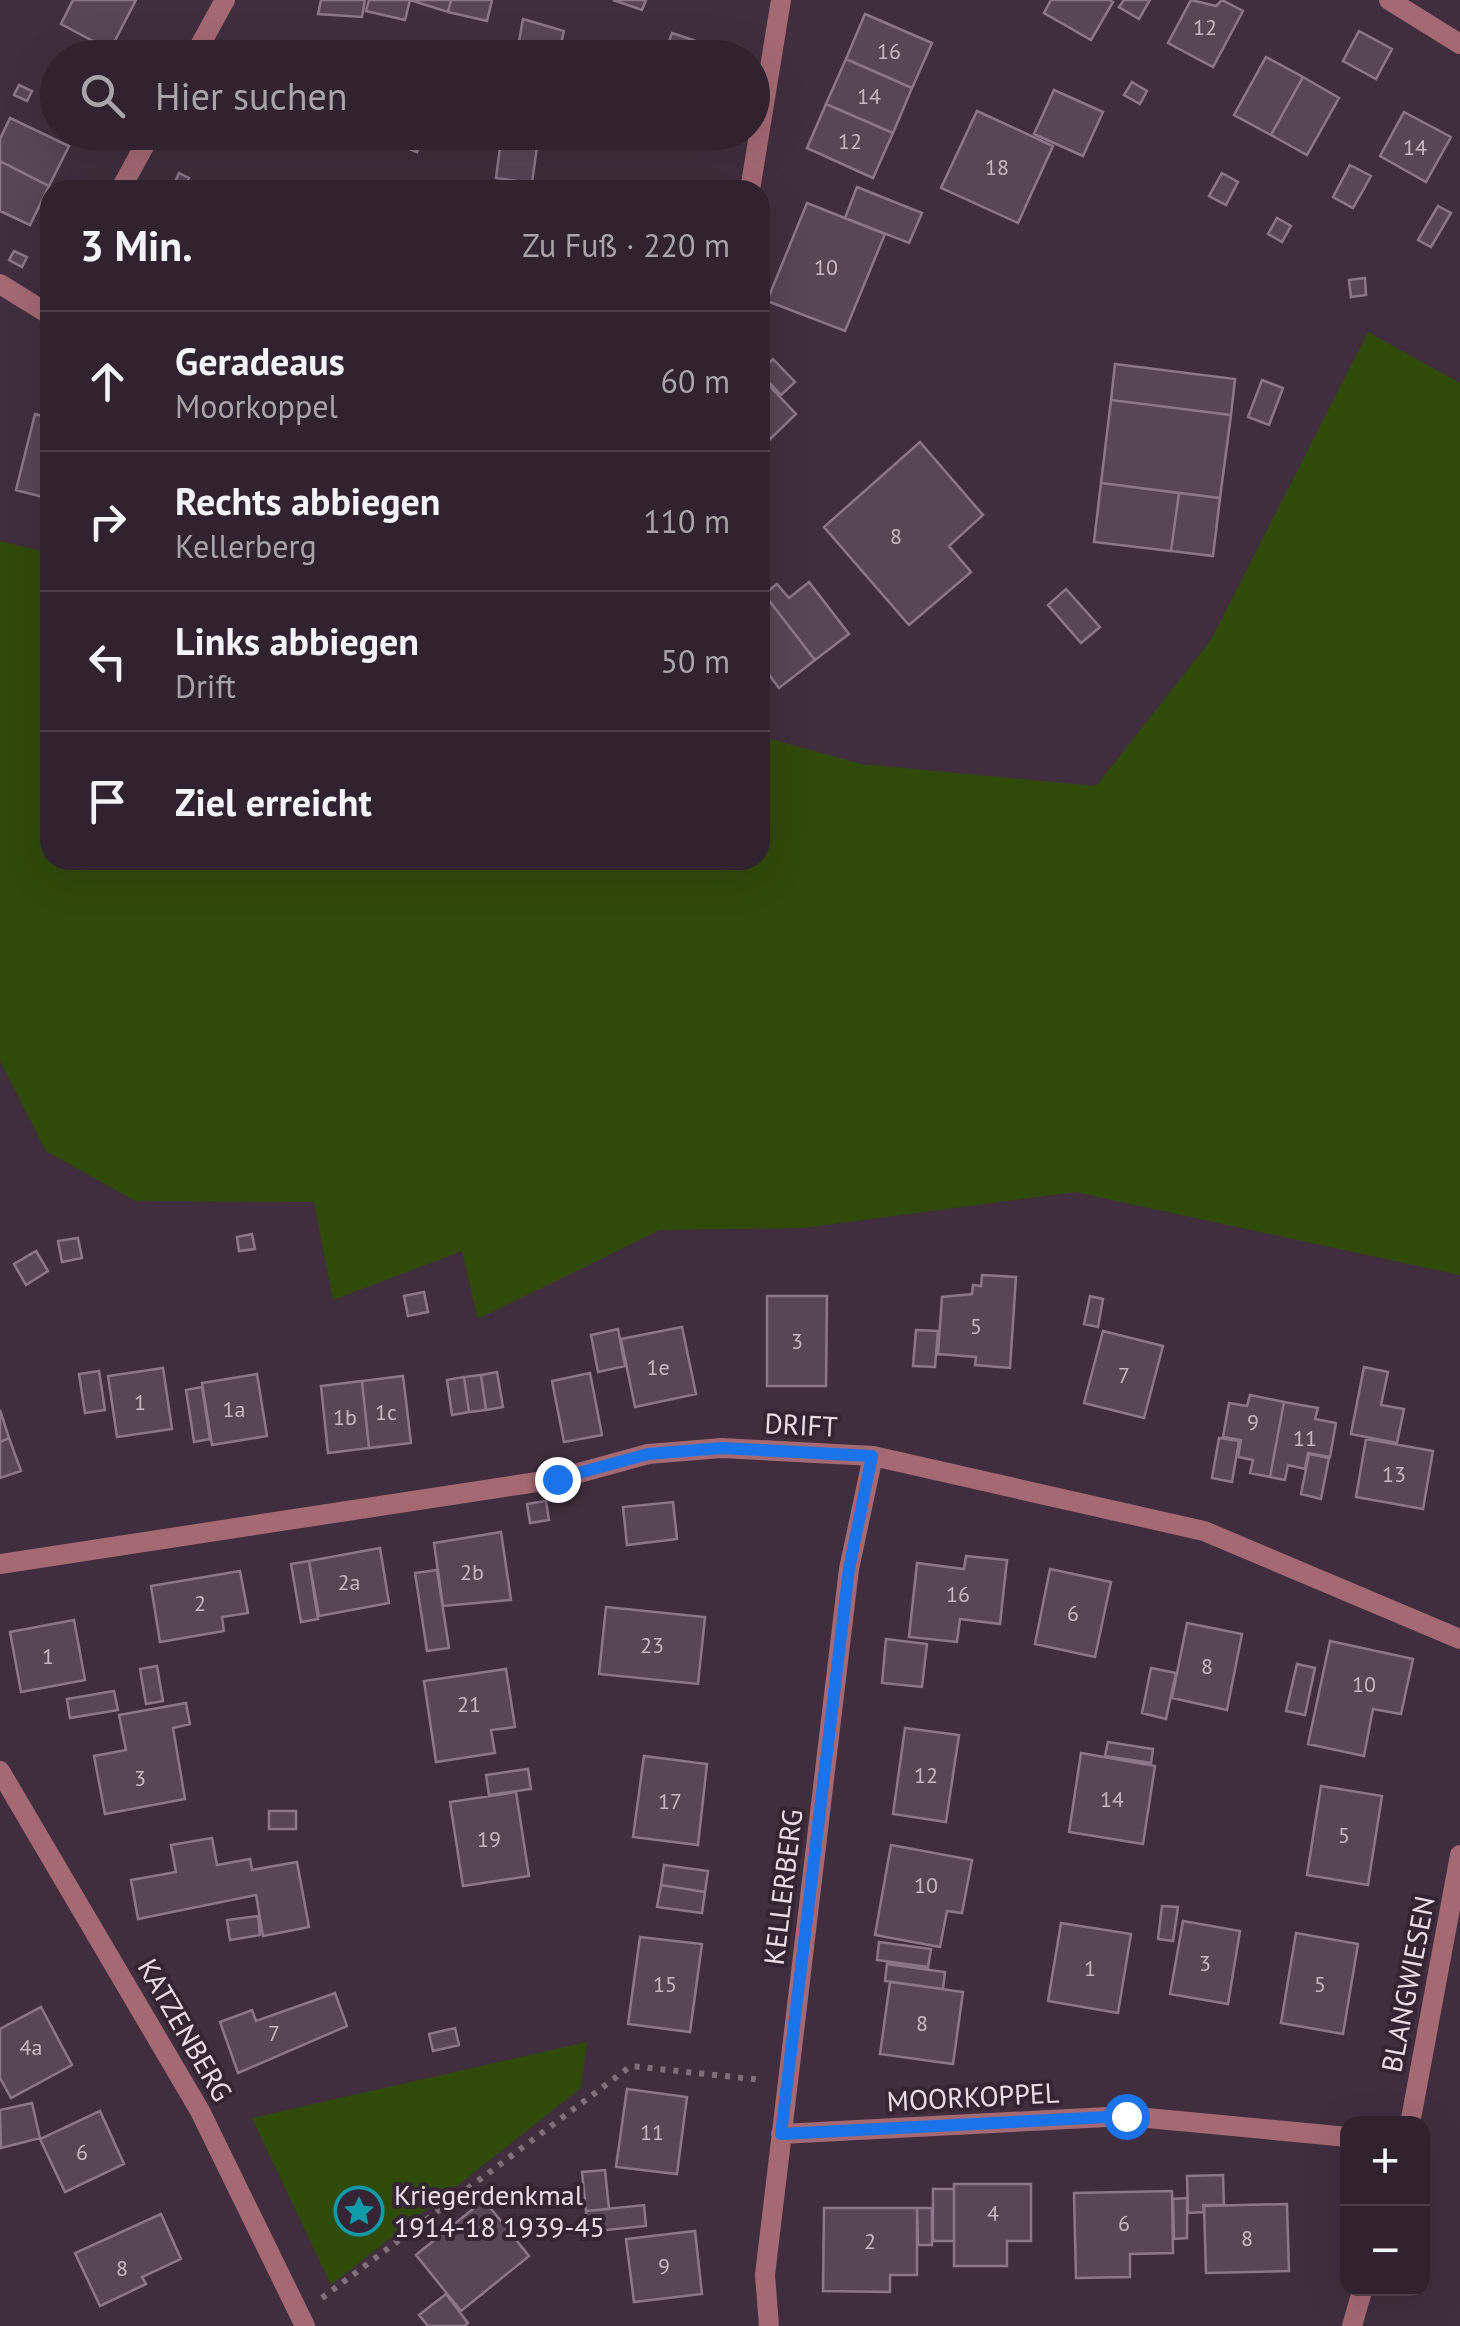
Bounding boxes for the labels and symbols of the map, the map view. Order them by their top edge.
house number: 12 [1193,13,1217,41]
house number: 16 [877,37,901,65]
house number: 14 [857,82,881,110]
house number: 12 [838,127,862,155]
house number: 14 [1403,133,1427,161]
house number: 18 [985,153,1009,181]
house number: 10 [814,253,838,281]
house number: 8 [890,522,902,550]
house number: 5 [970,1312,982,1340]
house number: 3 [791,1327,803,1355]
house number: 1e [646,1353,670,1381]
house number: 7 [1118,1361,1130,1389]
house number: 1 [134,1388,146,1416]
house number: 1a [223,1395,245,1423]
house number: 1c [375,1398,397,1426]
house number: 1b [333,1403,357,1431]
street label: DRIFT [764,1404,839,1445]
house number: 9 [1247,1408,1259,1436]
house number: 11 [1293,1424,1317,1452]
route end [535,1457,581,1503]
house number: 13 [1382,1460,1406,1488]
house number: 2b [460,1558,484,1586]
house number: 2a [338,1568,360,1596]
house number: 16 [946,1580,970,1608]
house number: 2 [194,1589,206,1617]
house number: 6 [1067,1599,1079,1627]
house number: 23 [640,1631,664,1659]
house number: 1 [42,1642,54,1670]
house number: 8 [1201,1652,1213,1680]
house number: 10 [1352,1670,1376,1698]
house number: 21 [457,1690,481,1718]
house number: 12 [914,1761,938,1789]
house number: 3 [134,1764,146,1792]
house number: 14 [1100,1785,1124,1813]
house number: 17 [658,1787,682,1815]
street label: KELLERBERG [755,1807,810,1967]
house number: 5 [1338,1821,1350,1849]
house number: 19 [477,1825,501,1853]
house number: 10 [914,1871,938,1899]
street label: BLANGWIESEN [1372,1893,1443,2075]
house number: 3 [1199,1949,1211,1977]
street label: KATZENBERG [130,1952,241,2108]
house number: 1 [1084,1954,1096,1982]
house number: 15 [653,1970,677,1998]
house number: 5 [1314,1970,1326,1998]
house number: 8 [916,2009,928,2037]
house number: 7 [268,2019,280,2047]
house number: 4a [20,2033,42,2061]
street label: MOORKOPPEL [886,2074,1060,2119]
route start [1104,2094,1150,2140]
house number: 11 [640,2118,664,2146]
house number: 6 [76,2138,88,2166]
place label: Kriegerdenkmal 1914-18 1939-45 [394,2176,605,2245]
place icon: Kriegerdenkmal 1914-18 1939-45 [333,2185,385,2237]
house number: 4 [987,2199,999,2227]
house number: 6 [1118,2209,1130,2237]
house number: 8 [1241,2224,1253,2252]
house number: 2 [864,2227,876,2255]
house number: 9 [658,2252,670,2280]
house number: 8 [116,2254,128,2282]

